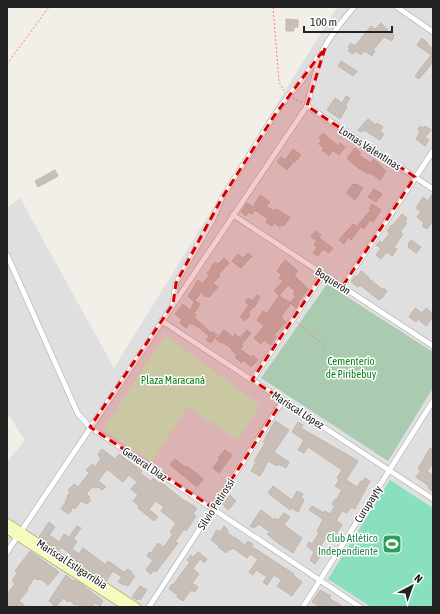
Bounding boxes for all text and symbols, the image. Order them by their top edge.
scale bar [304,8,392,34]
text: 100 m [310,15,337,29]
street label: Lomas Valentinas [337,124,403,172]
street label: Boquerón [313,265,353,297]
park label: Cementerio de Piribebuy [326,355,377,380]
park label: Plaza Maracaná [141,374,205,386]
street label: Mariscal López [270,389,326,431]
street label: General Díaz [120,445,170,483]
street label: Silvio Petirossi [195,476,237,532]
street label: Curupayty [352,483,384,525]
place label: Club Atlético Independiente [318,532,378,557]
sports icon: Club Atlético Independiente [381,533,403,555]
street label: Mariscal Estigarribia [35,537,109,591]
north arrow [392,566,432,606]
text: N [412,572,425,585]

